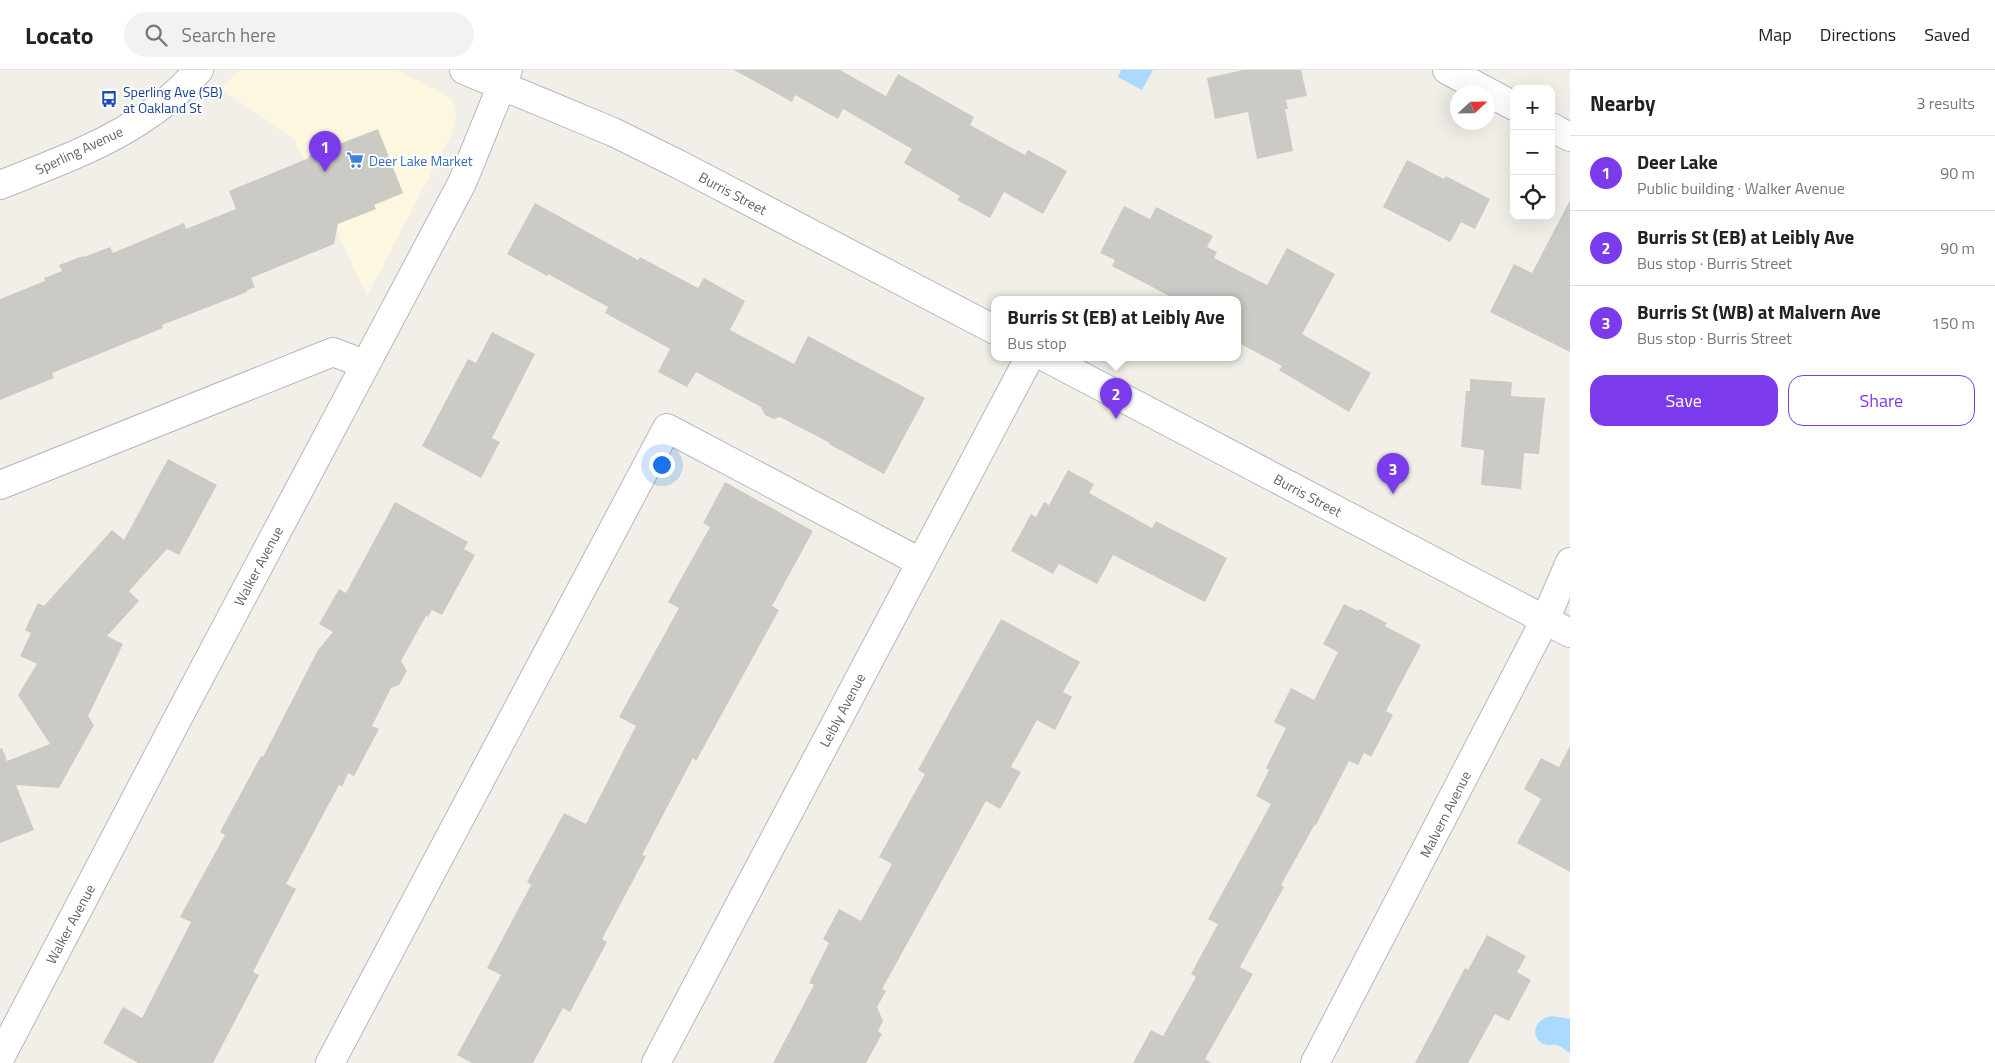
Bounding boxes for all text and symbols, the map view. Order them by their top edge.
search box [124,12,474,57]
text: Locato [25,17,94,53]
text: Search here [182,20,276,49]
icon: search [142,21,170,49]
text: Map [1758,21,1792,48]
text: Directions [1820,21,1896,48]
text: Saved [1924,21,1970,48]
place label: Sperling Ave (SB) at Oakland St [123,81,222,118]
north arrow [1450,85,1495,130]
map controls [1510,85,1555,220]
button: + [1510,85,1555,130]
text: Nearby [1590,87,1655,119]
bus stop icon: Sperling Ave (SB) at Oakland St [99,89,119,109]
text: 3 results [1916,91,1975,115]
street label: Sperling Avenue [32,120,126,180]
button: − [1510,130,1555,175]
pin: 1 [309,131,341,172]
text: Deer Lake [1637,147,1718,176]
supermarket icon: Deer Lake Market [345,150,365,170]
place label: Deer Lake Market [369,150,473,171]
text: 1 [1602,161,1610,185]
text: 90 m [1940,161,1975,185]
street label: Burris Street [695,166,771,220]
button: locate [1510,175,1555,220]
text: Public building · Walker Avenue [1637,176,1845,200]
text: Burris St (EB) at Leibly Ave [1637,222,1854,251]
text: 2 [1602,236,1610,260]
text: 90 m [1940,236,1975,260]
text: Bus stop · Burris Street [1637,251,1792,275]
popup [991,296,1241,361]
text: Burris St (WB) at Malvern Ave [1637,297,1881,326]
text: Burris St (EB) at Leibly Ave [1007,302,1225,331]
text: 3 [1602,311,1610,335]
text: 150 m [1931,311,1975,335]
text: Bus stop · Burris Street [1637,326,1792,350]
text: Bus stop [1007,331,1067,355]
button: Save [1590,375,1778,426]
button: Share [1788,375,1975,426]
pin: 2 [1100,378,1132,419]
your location [649,452,675,478]
pin: 3 [1377,453,1409,494]
street label: Burris Street [1270,468,1346,522]
street label: Walker Avenue [228,522,288,610]
street label: Leibly Avenue [814,669,870,751]
street label: Malvern Avenue [1414,767,1476,861]
street label: Walker Avenue [40,880,100,968]

